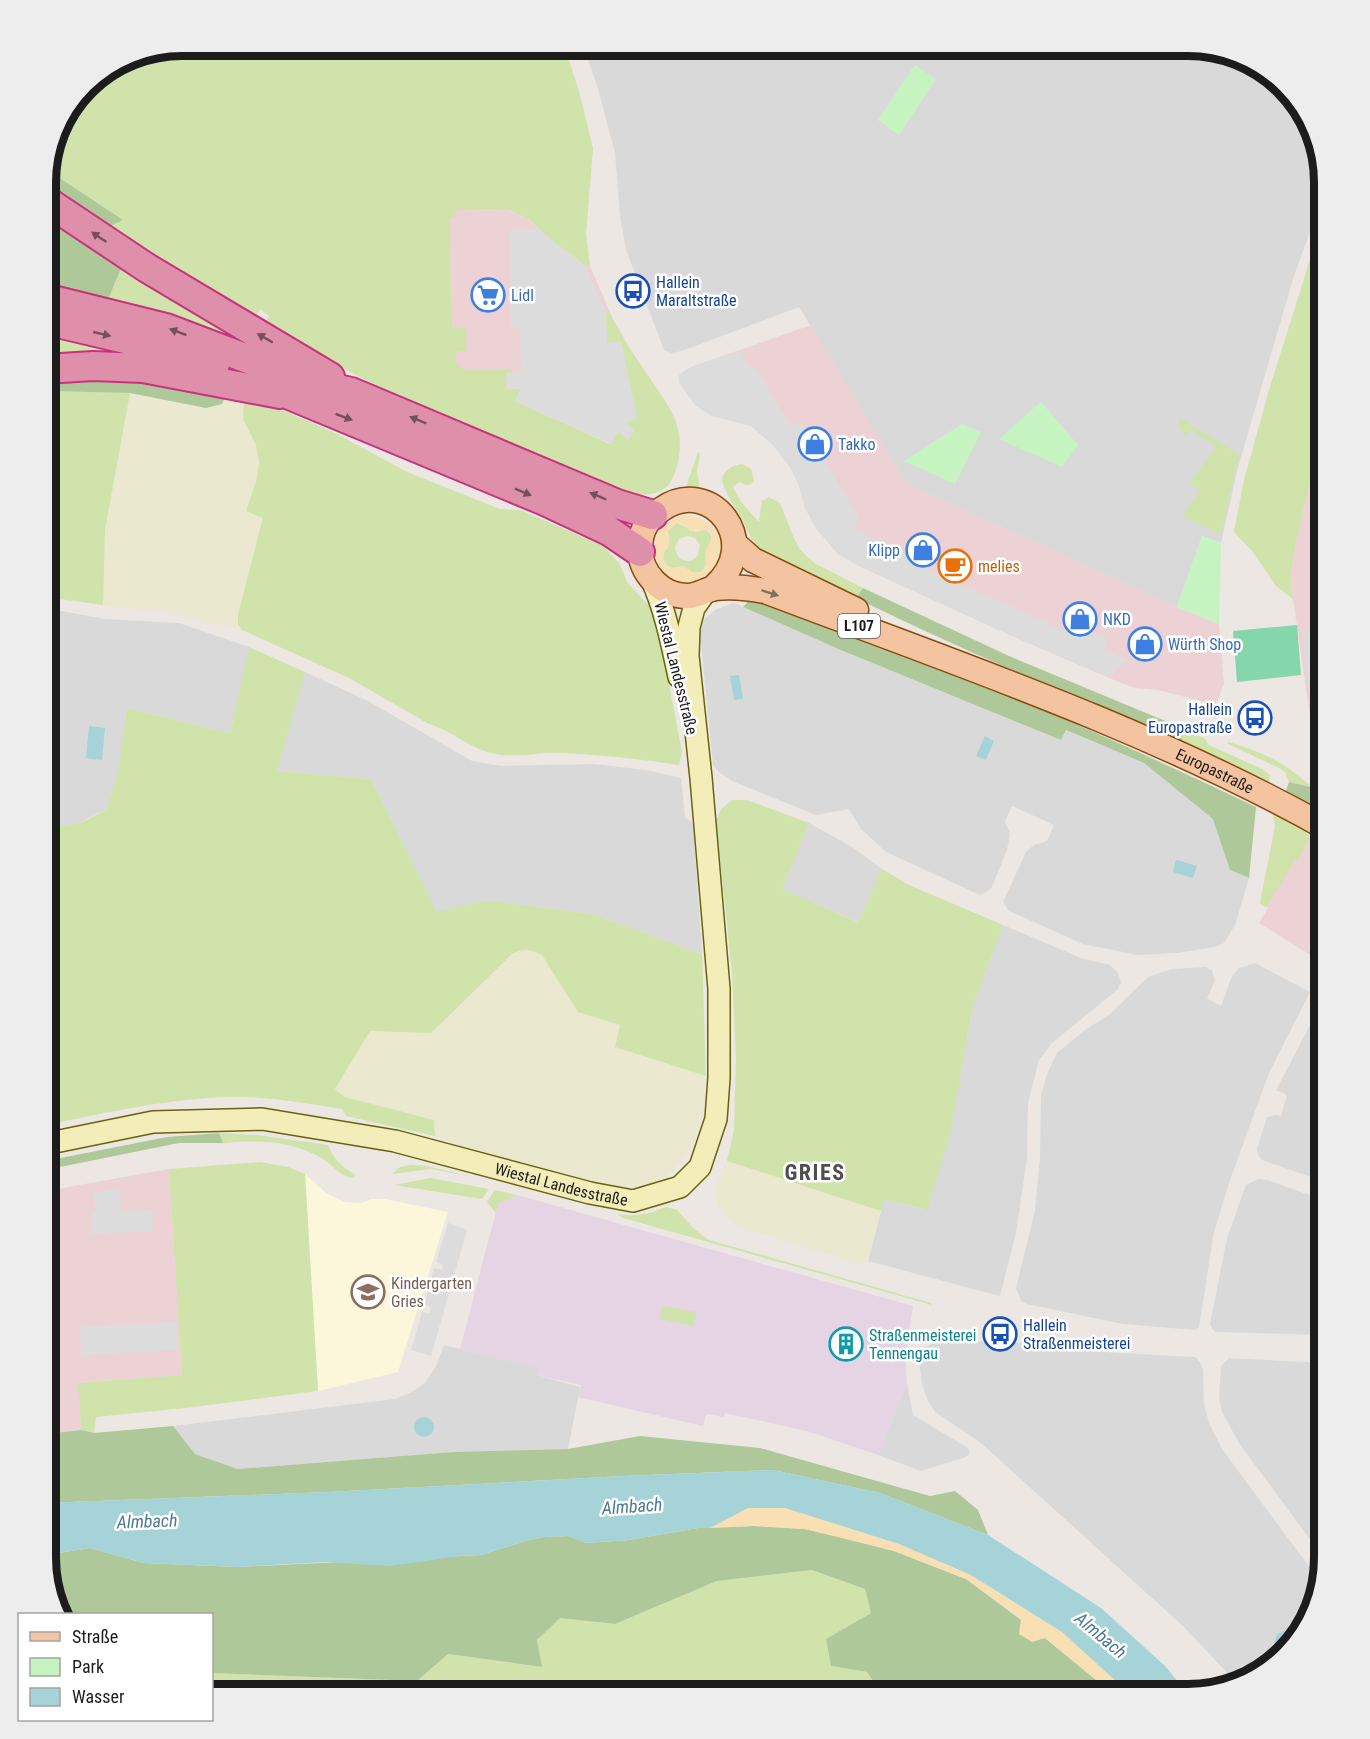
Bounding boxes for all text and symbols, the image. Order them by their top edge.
one-way arrow [91,231,107,243]
bus stop icon: Hallein Maraltstraße [615,273,651,309]
place label: Hallein Maraltstraße [656,273,737,310]
supermarket icon: Lidl [470,277,506,313]
place label: Lidl [511,286,534,305]
one-way arrow [169,327,187,336]
one-way arrow [93,329,111,339]
one-way arrow [256,333,273,343]
one-way arrow [335,412,353,422]
one-way arrow [409,415,427,424]
shop icon: Takko [797,426,833,462]
place label: Takko [838,435,876,454]
one-way arrow [515,487,533,497]
one-way arrow [588,491,606,501]
shop icon: Klipp [905,532,941,568]
place label: Klipp [868,541,900,560]
cafe icon: melies [937,548,973,584]
place label: melies [978,557,1020,576]
one-way arrow [761,589,779,599]
street label: Wiestal Landesstraße [650,600,702,736]
shop icon: NKD [1062,601,1098,637]
place label: NKD [1103,610,1131,629]
road number: L107 [838,614,880,638]
shop icon: Würth Shop [1127,626,1163,662]
place label: Würth Shop [1168,635,1241,654]
place label: Hallein Europastraße [1148,700,1232,737]
bus stop icon: Hallein Europastraße [1237,700,1273,736]
street label: Europastraße [1173,744,1257,797]
street label: Wiestal Landesstraße [493,1159,629,1209]
district label: GRIES [784,1160,846,1185]
school or university icon: Kindergarten Gries [350,1274,386,1310]
place label: Kindergarten Gries [391,1274,472,1311]
bus stop icon: Hallein Straßenmeisterei [982,1316,1018,1352]
place label: Hallein Straßenmeisterei [1023,1316,1131,1353]
building icon: Straßenmeisterei Tennengau [828,1326,864,1362]
place label: Straßenmeisterei Tennengau [869,1326,977,1363]
water label: Almbach [600,1493,663,1519]
water label: Almbach [115,1509,178,1533]
water label: Almbach [1070,1607,1131,1663]
legend [18,1613,213,1721]
text: Straße [72,1626,118,1647]
text: Park [72,1656,104,1677]
text: Wasser [72,1686,125,1707]

